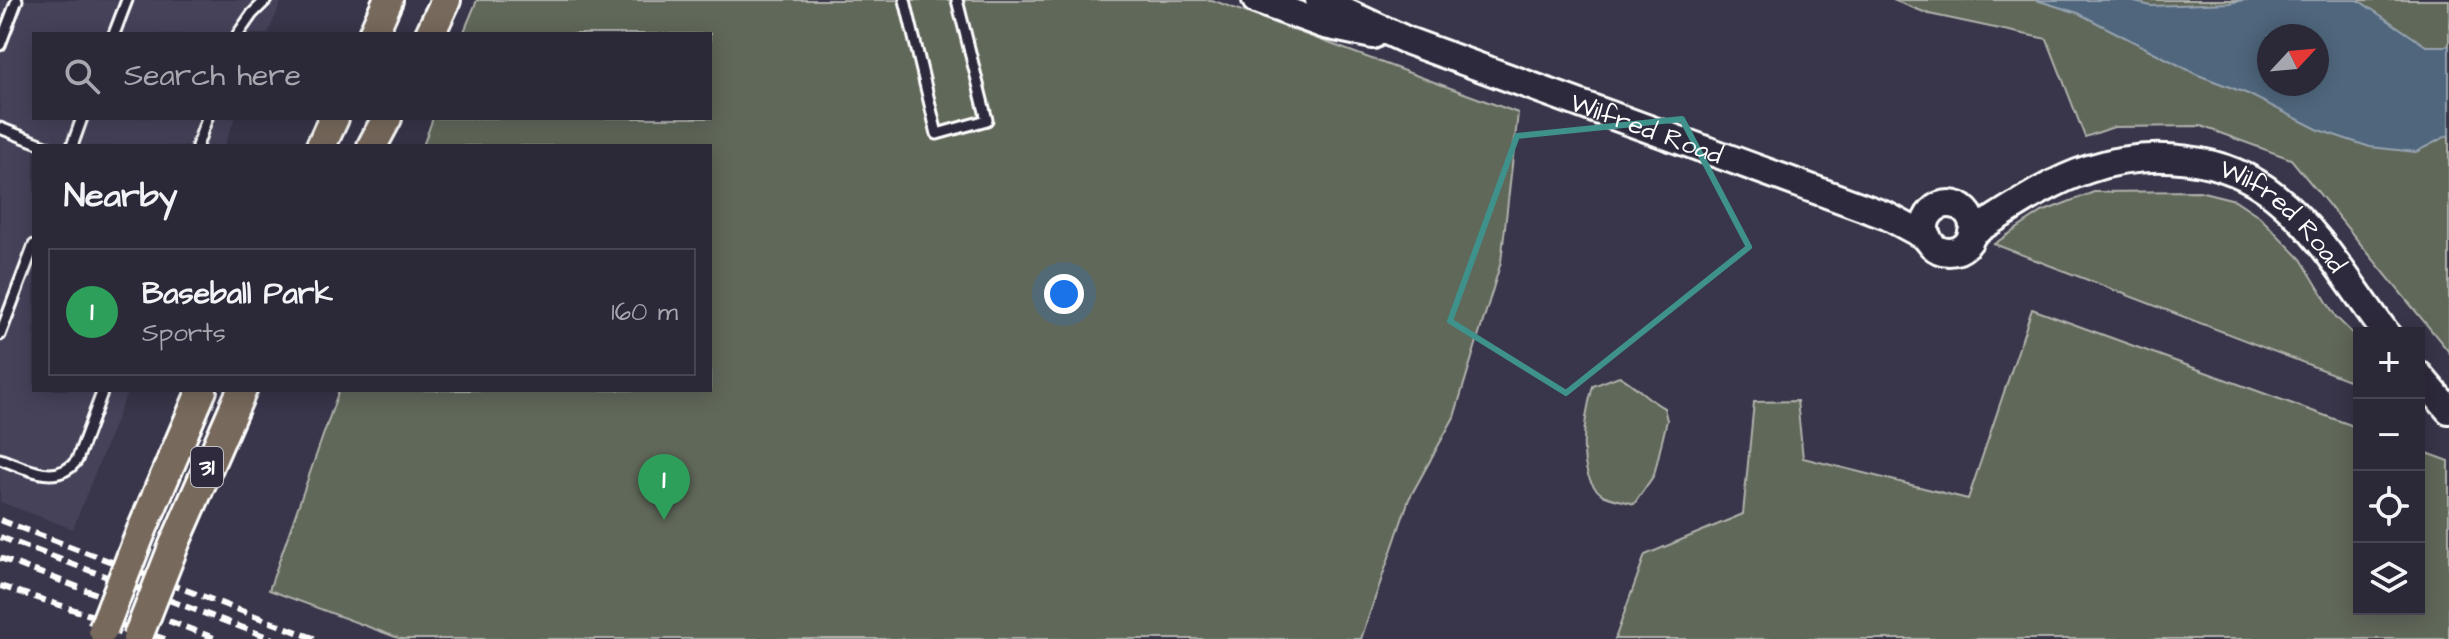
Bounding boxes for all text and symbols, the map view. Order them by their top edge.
north arrow [2257,24,2329,96]
search box [32,32,712,120]
icon: search [60,54,104,98]
text: Search here [124,55,301,97]
street label: Wilfred Road [1565,85,1728,173]
street label: Wilfred Road [2214,151,2354,281]
text: Nearby [64,172,178,220]
text: Baseball Park [142,273,333,315]
your location [1044,274,1084,314]
text: 1 [90,294,94,330]
text: 160 m [611,294,678,330]
text: Sports [142,315,226,351]
map controls [2353,327,2425,615]
button: + [2353,327,2425,399]
button: − [2353,399,2425,471]
road number: 31 [191,447,223,487]
pin: 1 [638,454,690,520]
button: locate [2353,471,2425,543]
button: layers [2353,543,2425,615]

